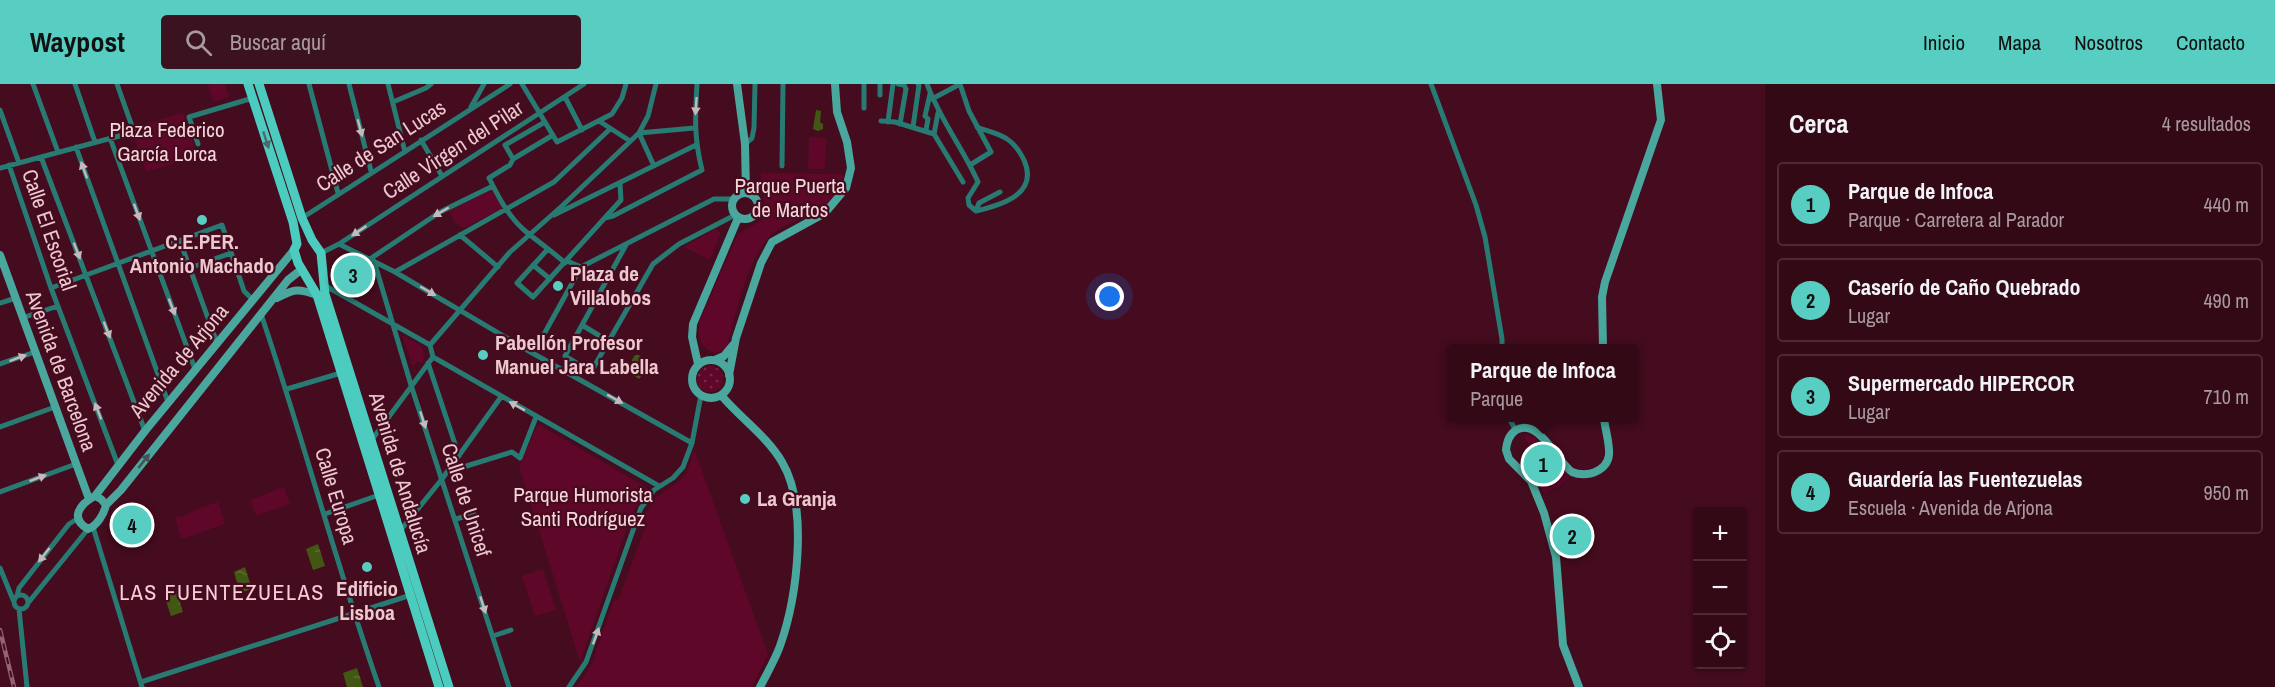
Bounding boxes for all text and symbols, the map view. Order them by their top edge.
search box [161,15,581,69]
text: Waypost [30,23,125,61]
icon: search [182,26,215,59]
text: Buscar aquí [230,27,326,57]
text: Inicio [1923,28,1965,57]
text: Mapa [1998,28,2041,57]
text: Nosotros [2074,28,2143,57]
text: Contacto [2176,28,2245,57]
street label: Calle de San Lucas [310,93,451,198]
street label: Calle Virgen del Pilar [377,93,529,206]
one-way arrow [691,97,700,116]
text: Cerca [1789,106,1848,141]
text: 4 resultados [2162,110,2251,137]
park label: Plaza Federico García Lorca [110,115,224,168]
one-way arrow [356,119,365,137]
one-way arrow [262,131,271,149]
one-way arrow [79,161,88,179]
street label: Calle El Escorial [15,165,84,294]
park label: Parque Puerta de Martos [734,171,846,224]
text: Parque de Infoca [1848,176,1993,206]
text: 1 [1806,191,1815,218]
text: 440 m [2203,191,2249,218]
one-way arrow [132,204,142,222]
text: Parque · Carretera al Parador [1848,206,2064,233]
one-way arrow [433,207,449,218]
marker: C.E.PER. Antonio Machado [195,213,209,227]
one-way arrow [351,225,368,236]
place label: C.E.PER. Antonio Machado [130,227,274,280]
one-way arrow [72,242,82,260]
pin: 3 [334,252,372,297]
place label: Plaza de Villalobos [570,259,651,312]
text: Caserío de Caño Quebrado [1848,272,2081,302]
marker: Plaza de Villalobos [551,279,565,293]
your location [1095,282,1124,311]
street label: Avenida de Barcelona [19,285,104,456]
one-way arrow [420,286,437,296]
text: 2 [1806,287,1815,314]
text: 490 m [2203,287,2249,314]
street label: Avenida de Arjona [122,297,235,425]
one-way arrow [167,298,177,316]
text: Lugar [1848,302,1890,329]
one-way arrow [102,322,112,340]
place label: Pabellón Profesor Manuel Jara Labella [495,328,659,381]
popup [1447,344,1639,422]
marker: Pabellón Profesor Manuel Jara Labella [476,348,490,362]
one-way arrow [9,353,27,363]
text: Parque de Infoca [1470,355,1616,385]
text: Supermercado HIPERCOR [1848,368,2075,398]
text: 3 [1806,383,1815,410]
text: 710 m [2203,383,2249,410]
text: Parque [1470,385,1523,412]
street label: Avenida de Andalucía [362,388,439,557]
one-way arrow [606,394,623,404]
text: Lugar [1848,398,1890,425]
one-way arrow [92,401,102,419]
one-way arrow [508,401,525,411]
one-way arrow [418,411,428,429]
street label: Calle de Unicef [434,439,499,561]
pin: 1 [1524,442,1562,487]
street label: Calle Europa [308,444,365,548]
one-way arrow [137,453,150,469]
text: Guardería las Fuentezuelas [1848,464,2083,494]
one-way arrow [29,473,47,483]
text: 4 [1806,479,1815,506]
text: 950 m [2203,479,2249,506]
park label: Parque Humorista Santi Rodríguez [513,480,653,533]
place label: La Granja [757,484,837,513]
marker: La Granja [738,492,752,506]
text: Escuela · Avenida de Arjona [1848,494,2053,521]
pin: 4 [112,502,152,548]
map controls [1693,507,1747,669]
button: + [1693,507,1747,561]
pin: 2 [1552,514,1592,558]
one-way arrow [39,548,51,563]
marker: Edificio Lisboa [360,560,374,574]
button: − [1693,561,1747,615]
place label: Edificio Lisboa [336,574,398,627]
district label: LAS FUENTEZUELAS [119,577,325,607]
one-way arrow [479,596,488,614]
button: locate [1693,615,1747,669]
one-way arrow [591,626,601,644]

